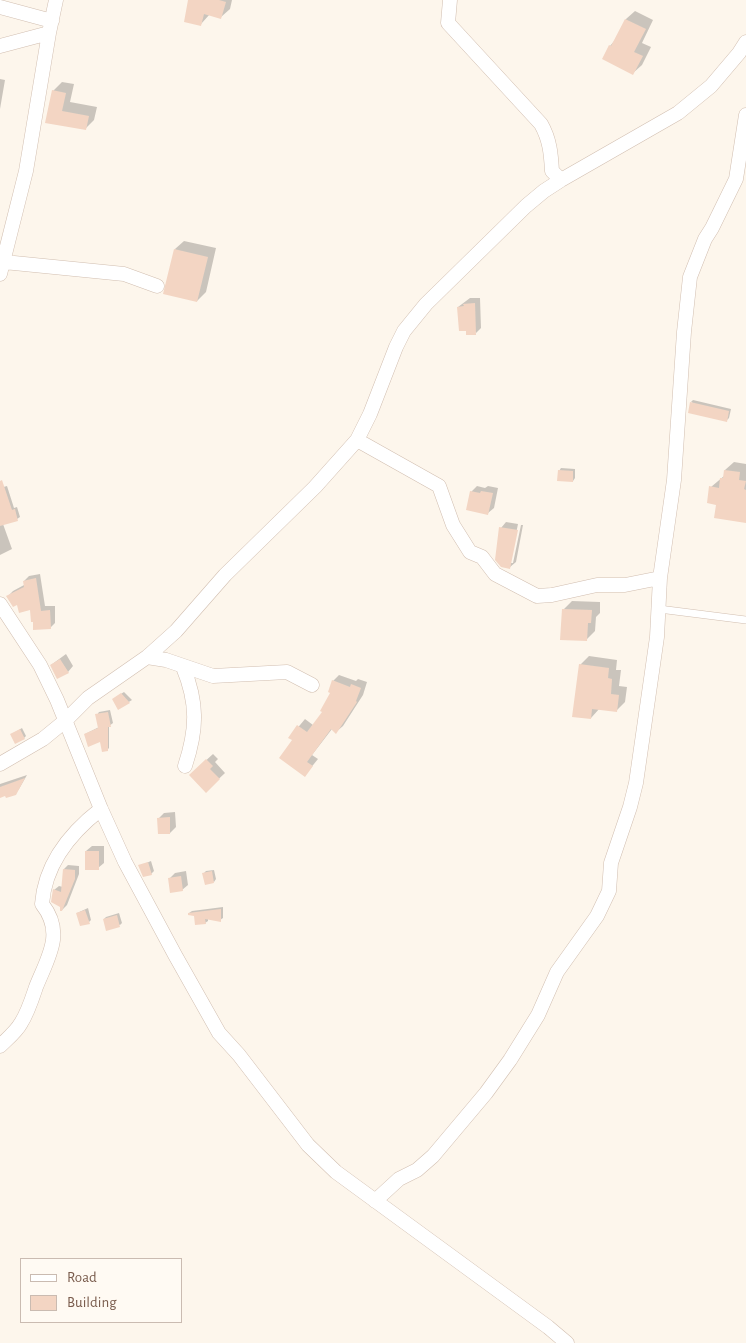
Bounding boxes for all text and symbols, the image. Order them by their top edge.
legend [20,1258,182,1323]
text: Road [67,1270,97,1285]
text: Building [67,1295,117,1310]

